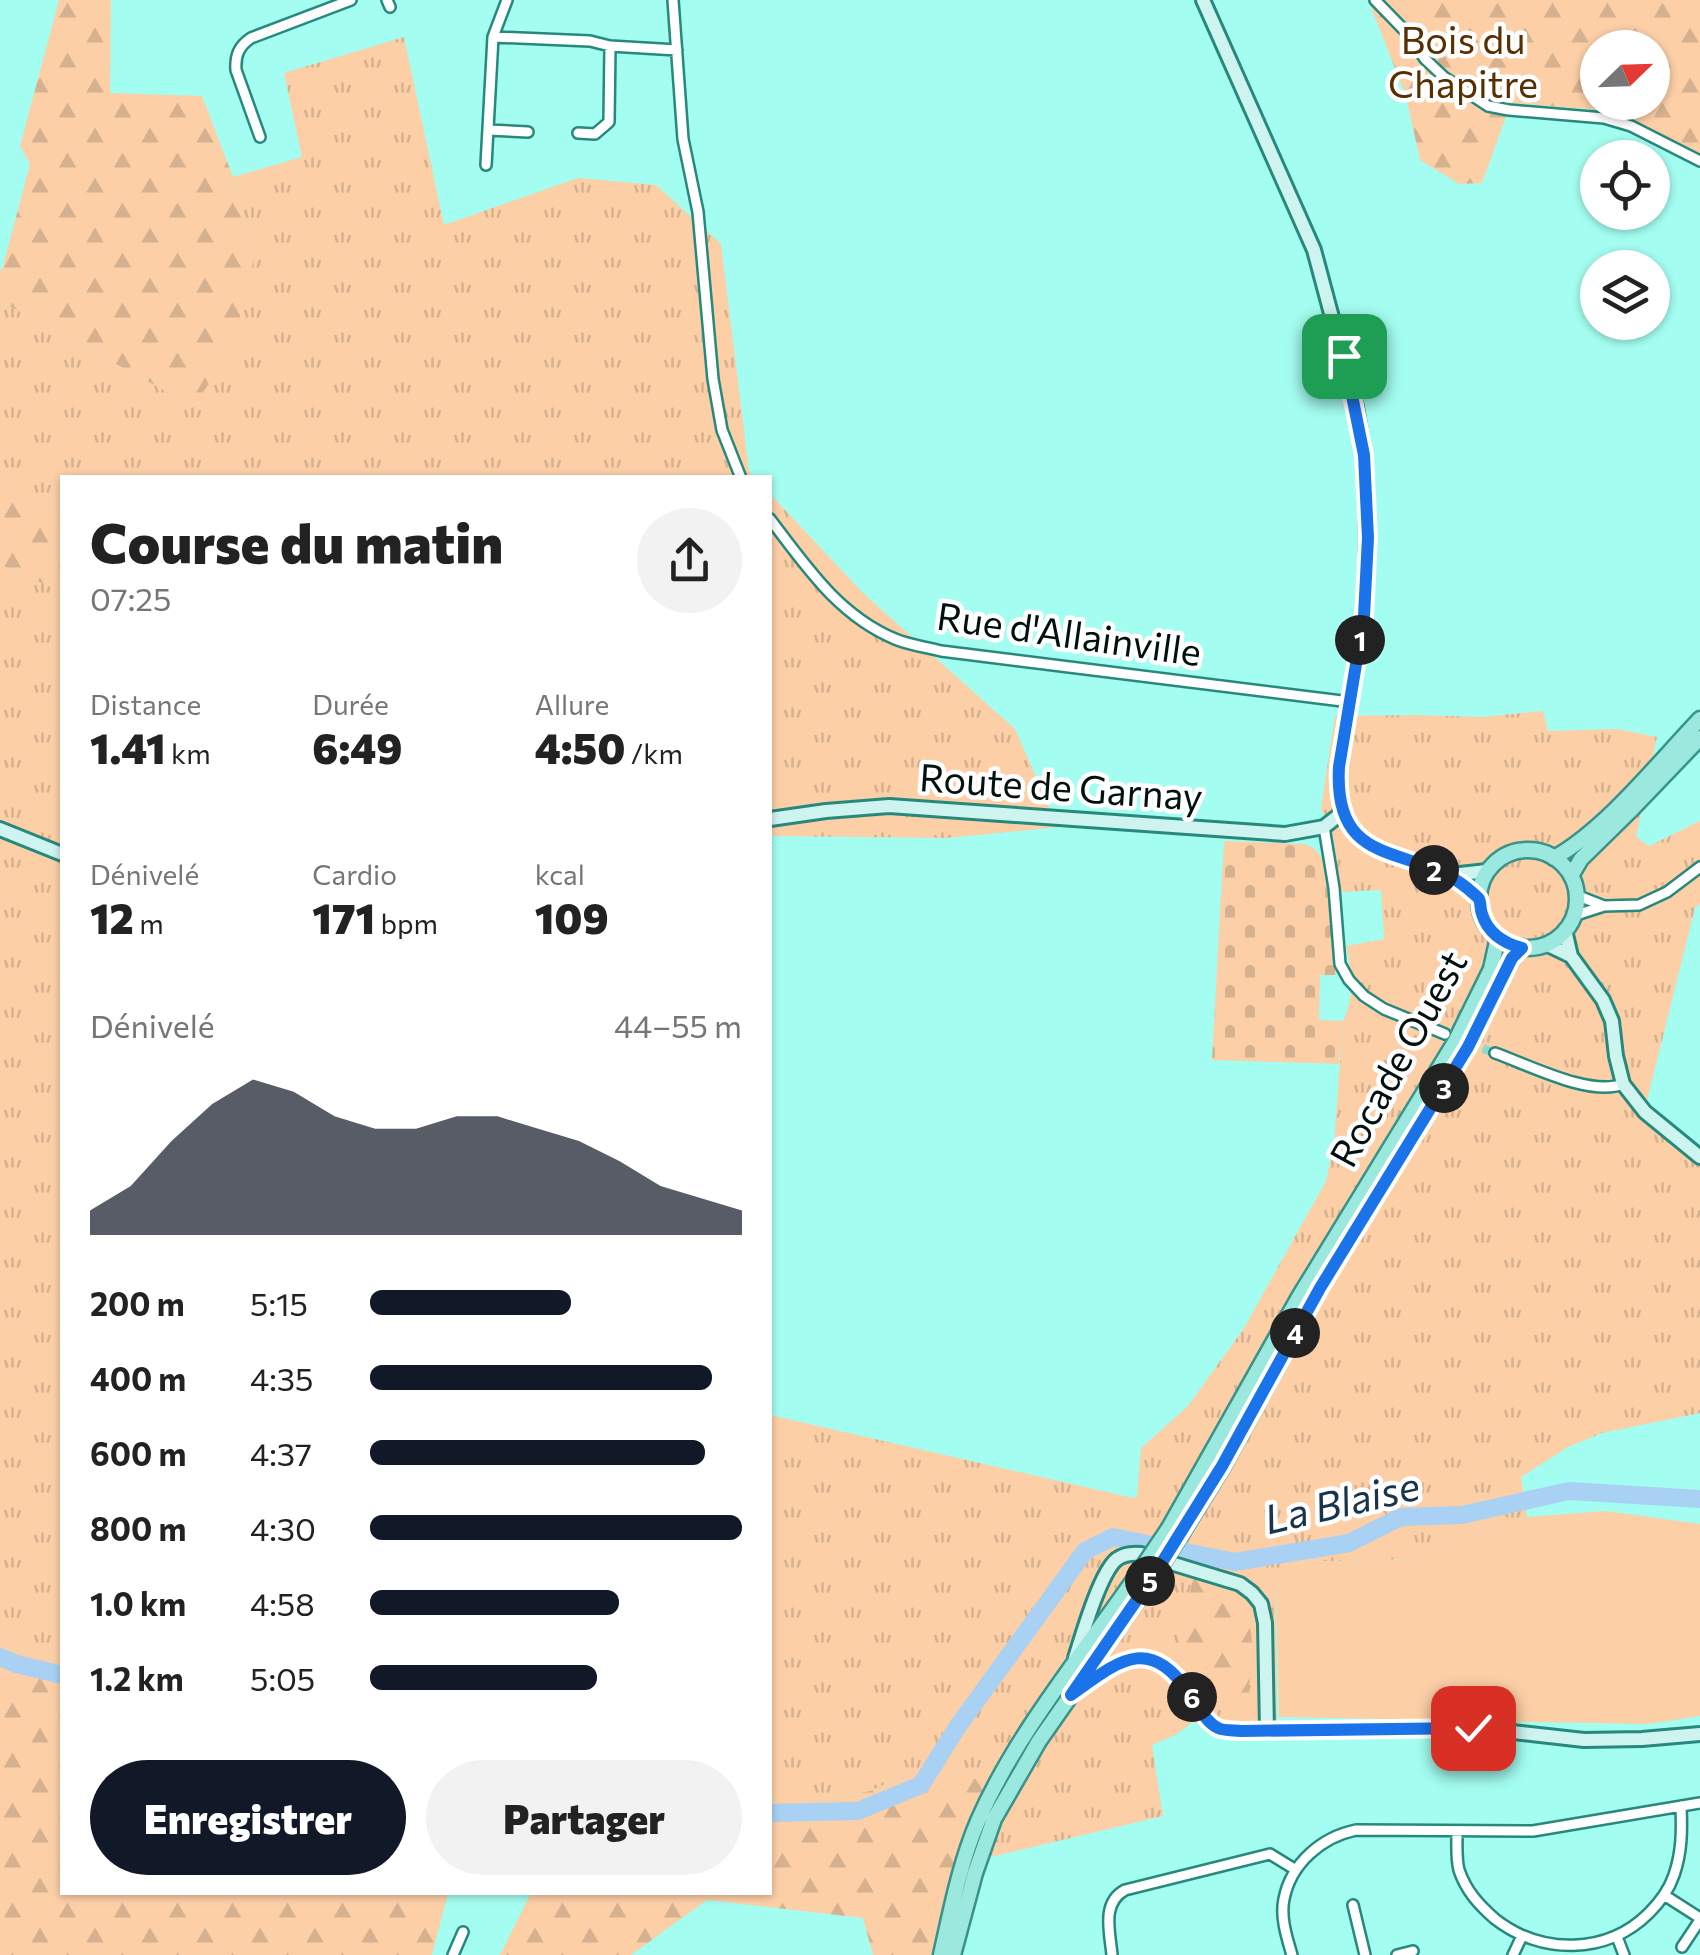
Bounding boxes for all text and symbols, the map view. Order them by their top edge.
park label: Bois du Chapitre [1388,15,1538,106]
north arrow [1580,30,1670,120]
map controls [1580,30,1670,340]
button: locate [1580,140,1670,230]
button: layers [1580,250,1670,340]
pin [1302,314,1387,399]
icon: arrive [1317,329,1372,384]
text: Course du matin [90,507,503,574]
button: share [637,508,742,613]
text: 07:25 [90,578,171,618]
street label: Rue d'Allainville [934,591,1205,674]
pin: 1 [1335,615,1385,665]
text: 1 [1354,623,1366,657]
text: Distance [90,687,201,721]
text: Durée [312,687,389,721]
text: Allure [535,687,609,721]
text: 1.41 [90,721,166,773]
text: 6:49 [312,721,402,773]
text: 4:50 [535,721,625,773]
text: km [166,736,211,770]
text: /km [625,736,683,770]
street label: Route de Garnay [918,752,1204,819]
pin: 2 [1409,845,1459,895]
text: 2 [1426,853,1442,887]
text: Dénivelé [90,857,199,891]
text: Cardio [312,857,397,891]
text: kcal [535,857,585,891]
text: 12 [90,891,134,943]
text: 171 [312,891,375,943]
text: 109 [535,891,609,943]
text: m [134,906,164,940]
text: bpm [375,906,438,940]
street label: Rocade Ouest [1318,941,1476,1174]
text: Dénivelé [90,1005,215,1045]
text: 44–55 m [614,1005,742,1045]
pin: 3 [1419,1063,1469,1113]
text: 3 [1436,1071,1452,1105]
text: 200 m [90,1283,185,1323]
text: 5:15 [250,1283,308,1323]
pin: 4 [1270,1308,1320,1358]
text: 4 [1286,1316,1304,1350]
text: 400 m [90,1358,186,1398]
text: 4:35 [250,1358,313,1398]
text: 600 m [90,1433,186,1473]
text: 4:37 [250,1433,312,1473]
water label: La Blaise [1259,1459,1424,1542]
text: 800 m [90,1508,186,1548]
text: 4:30 [250,1508,316,1548]
pin: 5 [1125,1556,1175,1606]
text: 5 [1142,1564,1158,1598]
text: 1.0 km [90,1583,186,1623]
text: 4:58 [250,1583,315,1623]
text: 1.2 km [90,1658,184,1698]
text: 5:05 [250,1658,315,1698]
pin: 6 [1167,1672,1217,1722]
text: 6 [1183,1680,1201,1714]
pin [1431,1686,1516,1771]
icon: check [1446,1701,1501,1756]
button: Enregistrer [90,1760,406,1875]
button: Partager [426,1760,742,1875]

